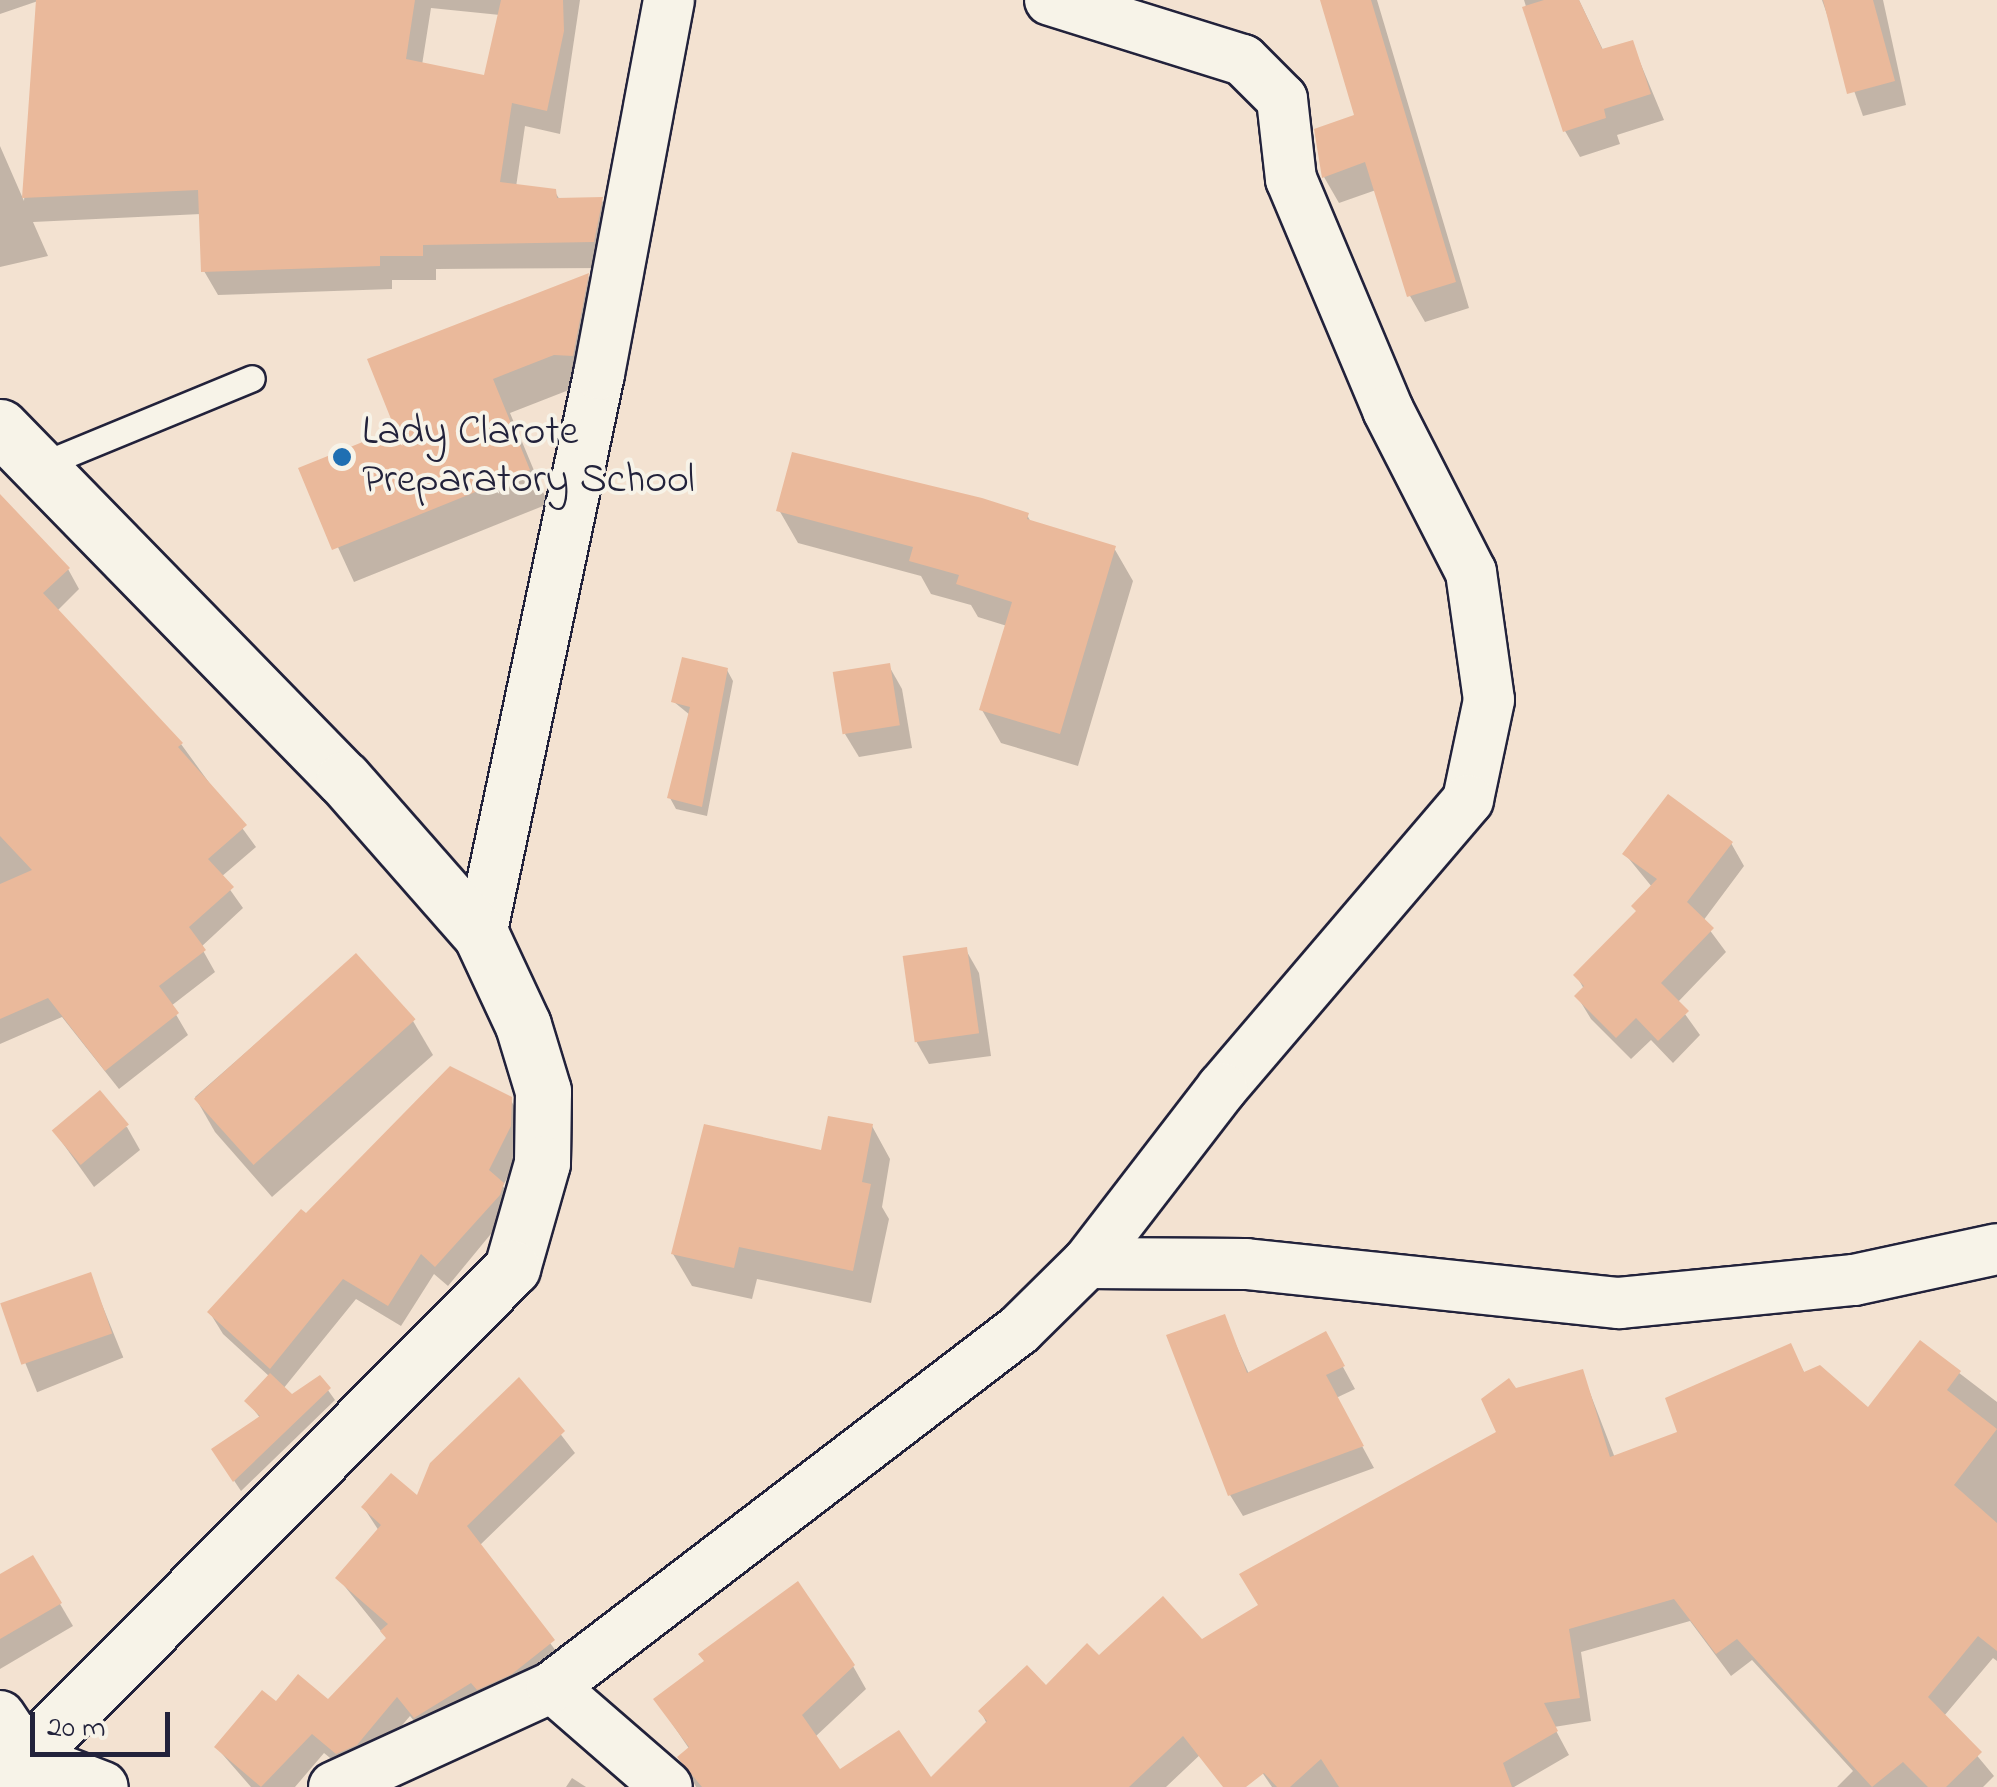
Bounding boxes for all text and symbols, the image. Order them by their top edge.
place label: Lady Clarote Preparatory School [362,408,695,506]
marker: Lady Clarote Preparatory School [331,446,353,468]
scale bar [35,1692,175,1754]
text: 20 m [47,1707,106,1751]

